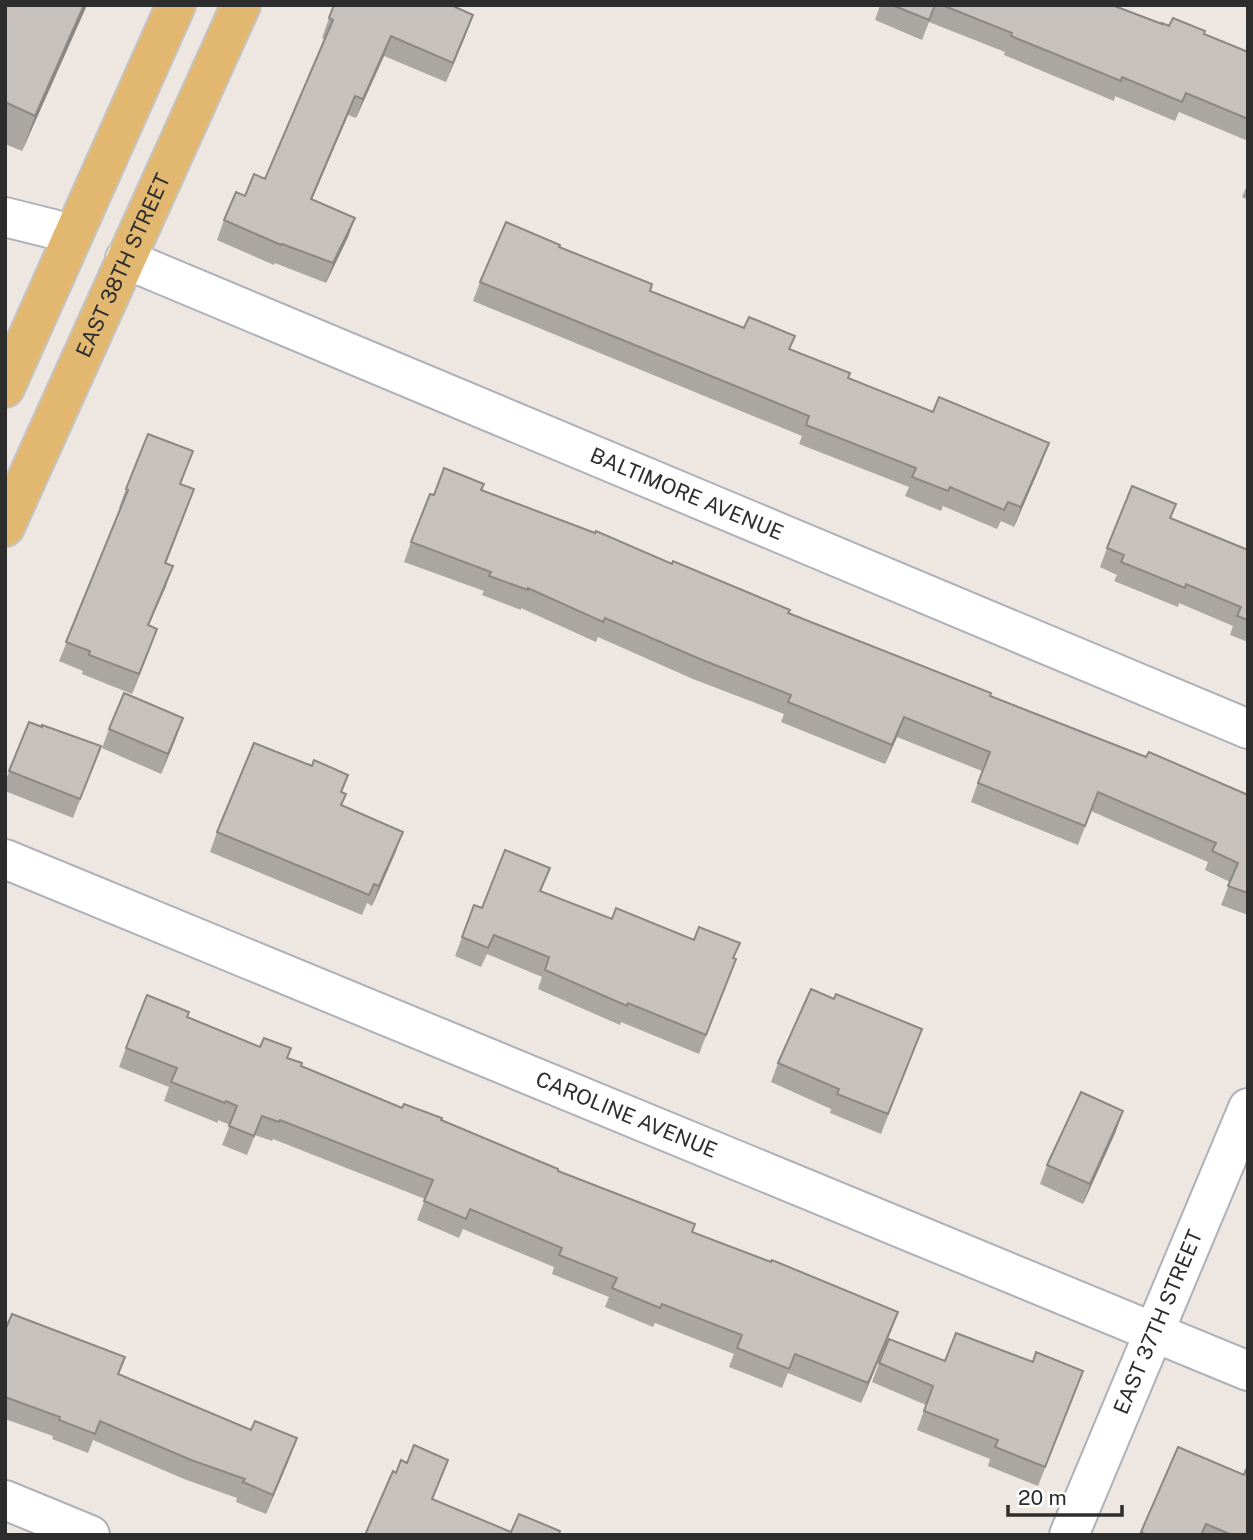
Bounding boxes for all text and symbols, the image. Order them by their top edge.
street label: EAST 38TH STREET [70,170,175,361]
street label: BALTIMORE AVENUE [587,442,787,545]
street label: CAROLINE AVENUE [532,1066,721,1163]
street label: EAST 37TH STREET [1108,1226,1208,1418]
scale bar [1008,1474,1122,1518]
text: 20 m [1018,1485,1067,1510]

